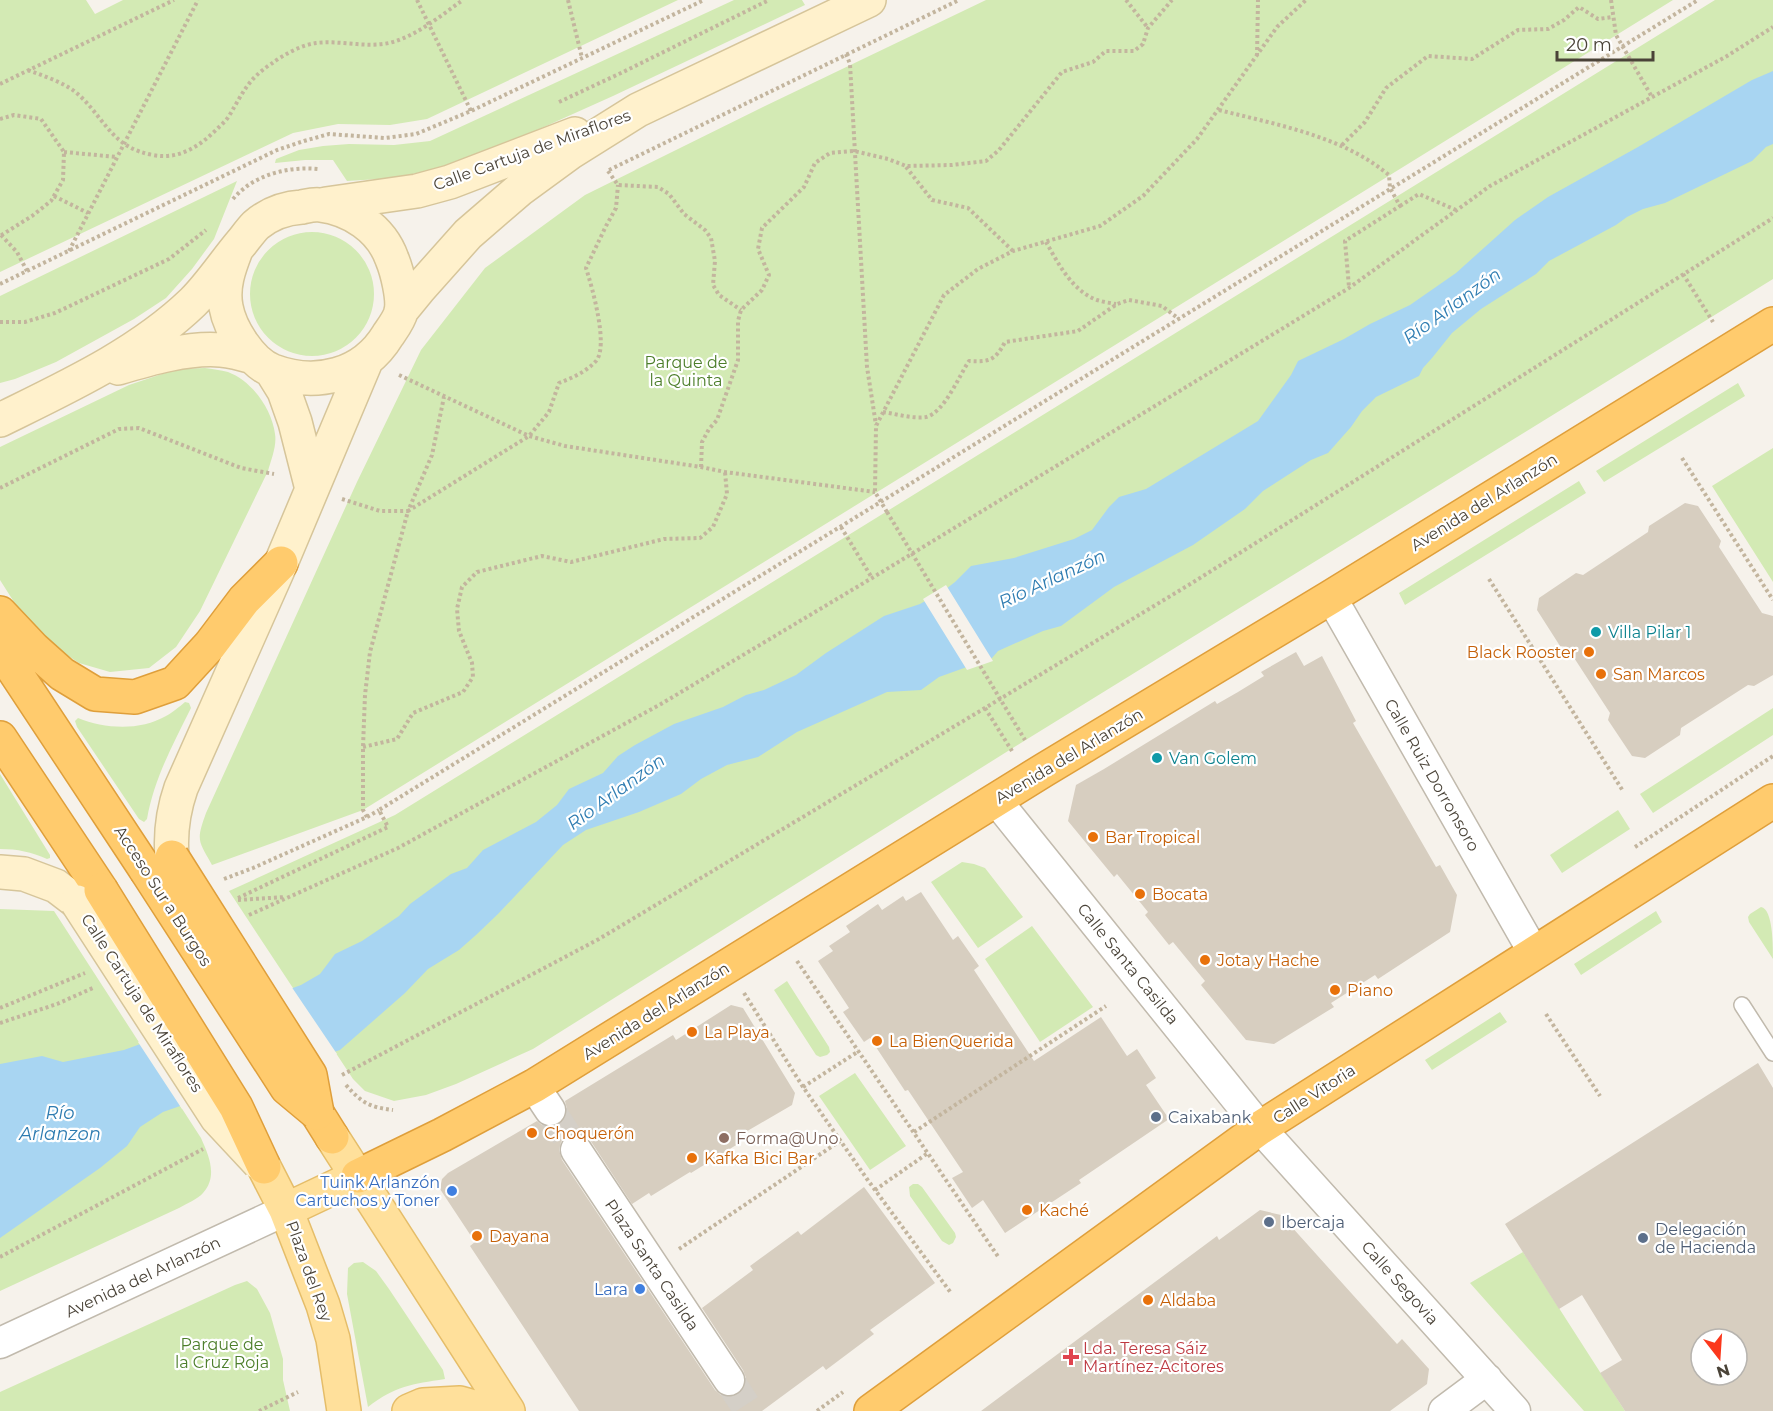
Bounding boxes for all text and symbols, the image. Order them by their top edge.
scale bar [1557,24,1653,62]
text: 20 m [1566,34,1612,56]
street label: Calle Cartuja de Miraflores [431,105,633,195]
water label: Río Arlanzón [1399,263,1505,349]
park label: Parque de la Quinta [645,353,727,390]
street label: Avenida del Arlanzón [1407,449,1561,555]
water label: Río Arlanzón [995,545,1109,613]
place label: Villa Pilar 1 [1608,623,1691,642]
marker: Villa Pilar 1 [1589,625,1603,639]
place label: Black Rooster [1467,643,1577,662]
marker: Black Rooster [1582,645,1596,659]
place label: San Marcos [1613,665,1705,684]
marker: San Marcos [1594,667,1608,681]
street label: Calle Ruiz Dorronsoro [1381,695,1483,855]
street label: Avenida del Arlanzón [992,704,1146,808]
water label: Río Arlanzón [563,749,669,835]
place label: Van Golem [1169,749,1257,768]
marker: Van Golem [1150,751,1164,765]
street label: Acceso Sur a Burgos [111,822,216,970]
place label: Bar Tropical [1105,828,1200,847]
marker: Bar Tropical [1086,830,1100,844]
place label: Bocata [1152,885,1208,904]
marker: Bocata [1133,887,1147,901]
street label: Calle Santa Casilda [1073,900,1183,1028]
street label: Calle Cartuja de Miraflores [77,910,207,1096]
place label: Jota y Hache [1216,951,1320,970]
marker: Jota y Hache [1198,953,1212,967]
street label: Avenida del Arlanzón [579,958,733,1064]
place label: Piano [1347,981,1393,1000]
marker: Piano [1328,983,1342,997]
place label: La Playa [704,1023,770,1042]
marker: La Playa [685,1025,699,1039]
place label: La BienQuerida [889,1032,1014,1051]
marker: La BienQuerida [870,1034,884,1048]
street label: Calle Vitoria [1269,1060,1359,1128]
water label: Río Arlanzon [18,1102,101,1145]
place label: Caixabank [1168,1108,1252,1127]
marker: Caixabank [1149,1110,1163,1124]
place label: Choquerón [544,1124,635,1143]
marker: Choquerón [525,1126,539,1140]
place label: Forma@Uno [736,1129,839,1148]
marker: Forma@Uno [717,1131,731,1145]
place label: Kafka Bici Bar [704,1149,815,1168]
marker: Kafka Bici Bar [685,1151,699,1165]
place label: Tuink Arlanzón Cartuchos y Toner [296,1173,440,1210]
marker: Tuink Arlanzón Cartuchos y Toner [445,1184,459,1198]
street label: Plaza Santa Casilda [601,1196,703,1334]
place label: Kaché [1039,1201,1089,1220]
marker: Kaché [1020,1203,1034,1217]
place label: Ibercaja [1281,1213,1345,1232]
marker: Ibercaja [1262,1215,1276,1229]
street label: Plaza del Rey [282,1218,336,1324]
place label: Delegación de Hacienda [1655,1220,1756,1257]
place label: Dayana [489,1227,549,1246]
marker: Dayana [470,1229,484,1243]
marker: Delegación de Hacienda [1636,1231,1650,1245]
street label: Avenida del Arlanzón [62,1233,224,1321]
street label: Calle Segovia [1358,1237,1442,1329]
place label: Lara [594,1280,628,1299]
marker: Lara [633,1282,647,1296]
place label: Aldaba [1160,1291,1216,1310]
marker: Aldaba [1141,1293,1155,1307]
north arrow [1689,1327,1749,1387]
park label: Parque de la Cruz Roja [175,1335,269,1372]
place label: Lda. Teresa Sáiz Martínez-Acitores [1083,1339,1224,1376]
marker: Lda. Teresa Sáiz Martínez-Acitores [1064,1350,1078,1364]
text: N [1714,1360,1732,1382]

